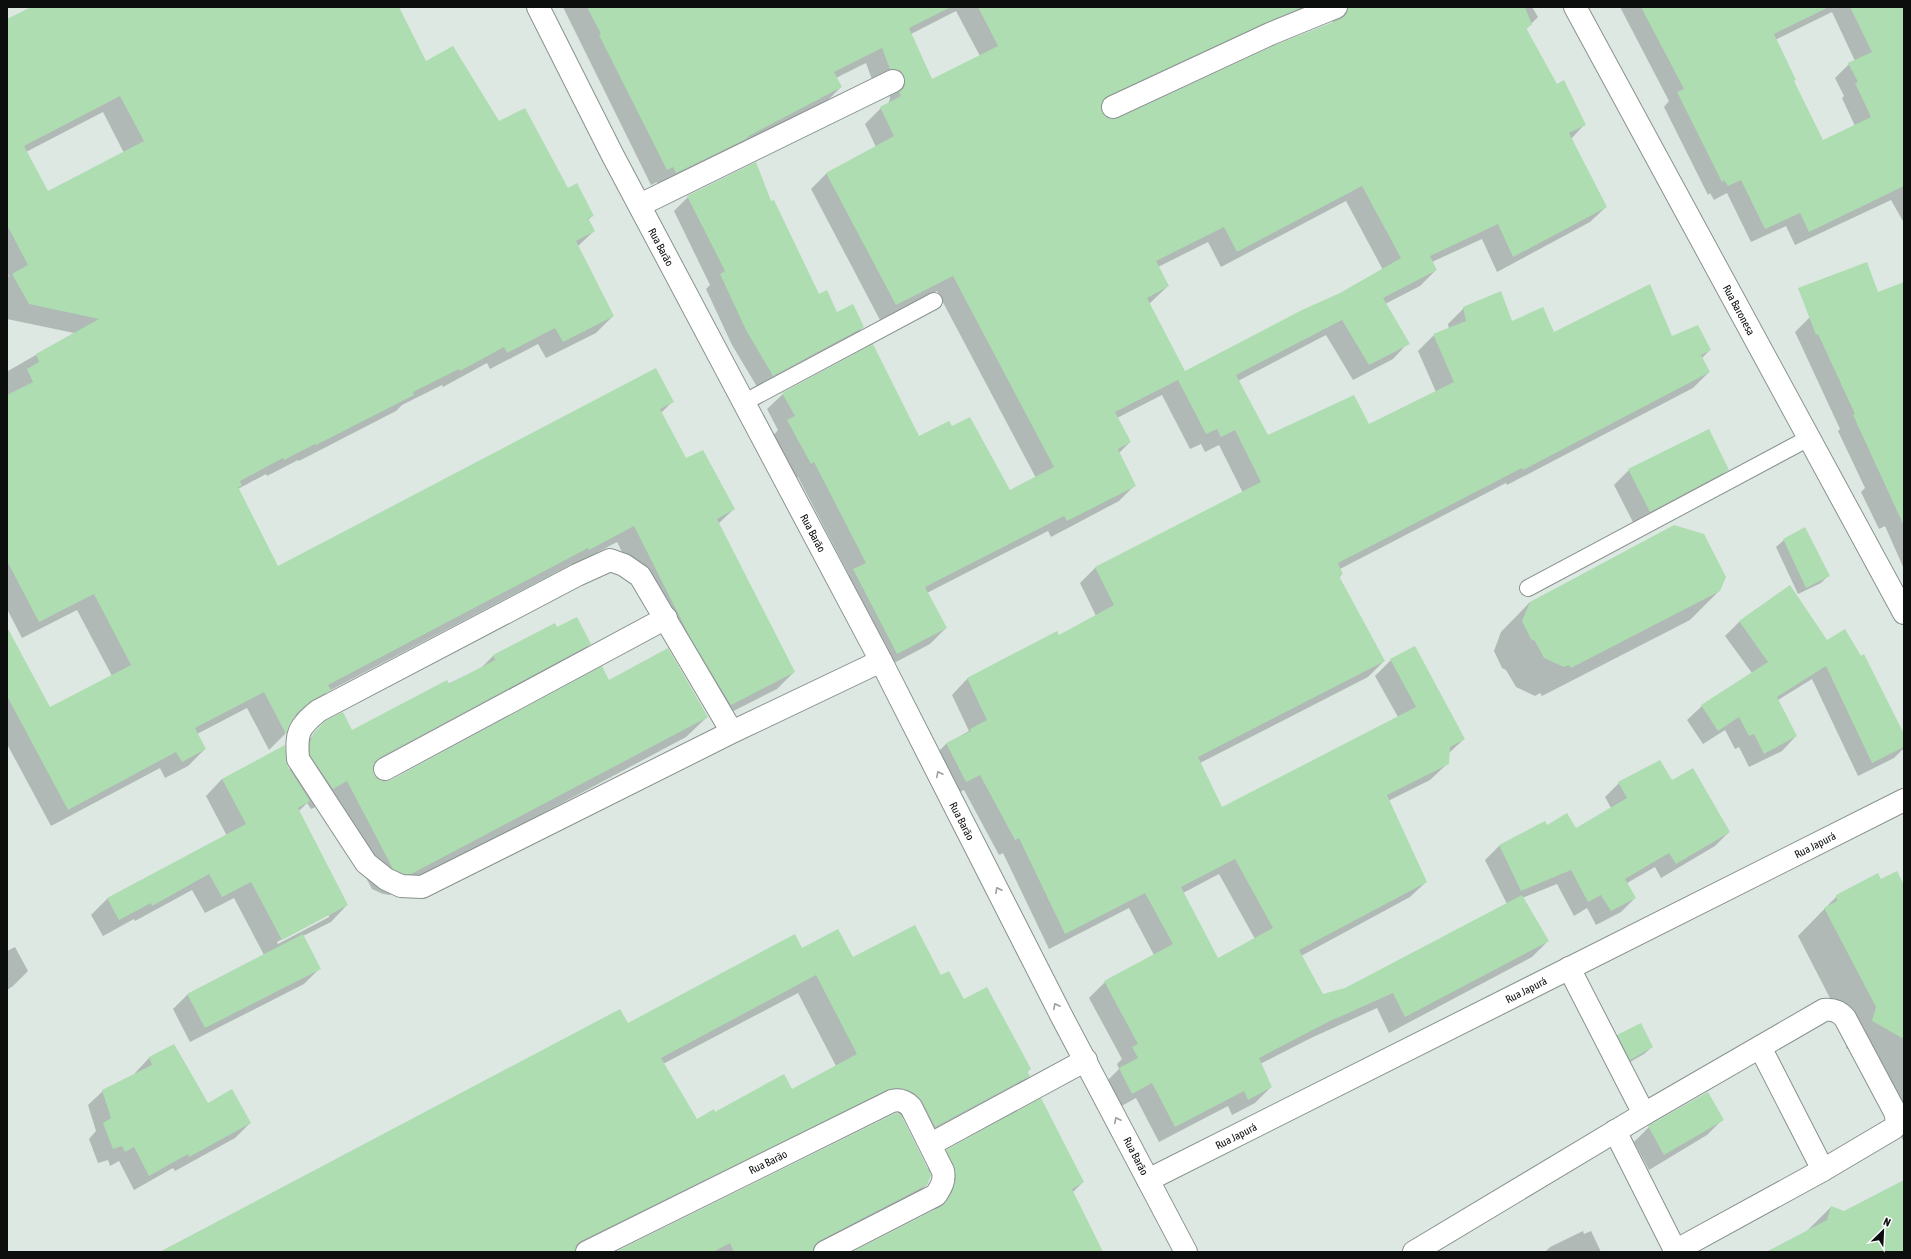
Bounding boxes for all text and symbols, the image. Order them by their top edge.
street label: Rua Barão [646,226,676,268]
street label: Rua Baronesa [1721,283,1757,337]
street label: Rua Barão [798,512,828,554]
one-way arrow [936,771,943,778]
street label: Rua Barão [947,800,977,842]
street label: Rua Japurá [1792,829,1838,861]
one-way arrow [995,886,1002,894]
street label: Rua Japurá [1503,974,1549,1006]
one-way arrow [1054,1002,1061,1010]
one-way arrow [1114,1117,1122,1125]
street label: Rua Japurá [1213,1120,1259,1152]
street label: Rua Barão [1121,1135,1151,1177]
street label: Rua Barão [747,1148,789,1176]
north arrow [1863,1211,1903,1251]
text: N [1882,1215,1892,1229]

